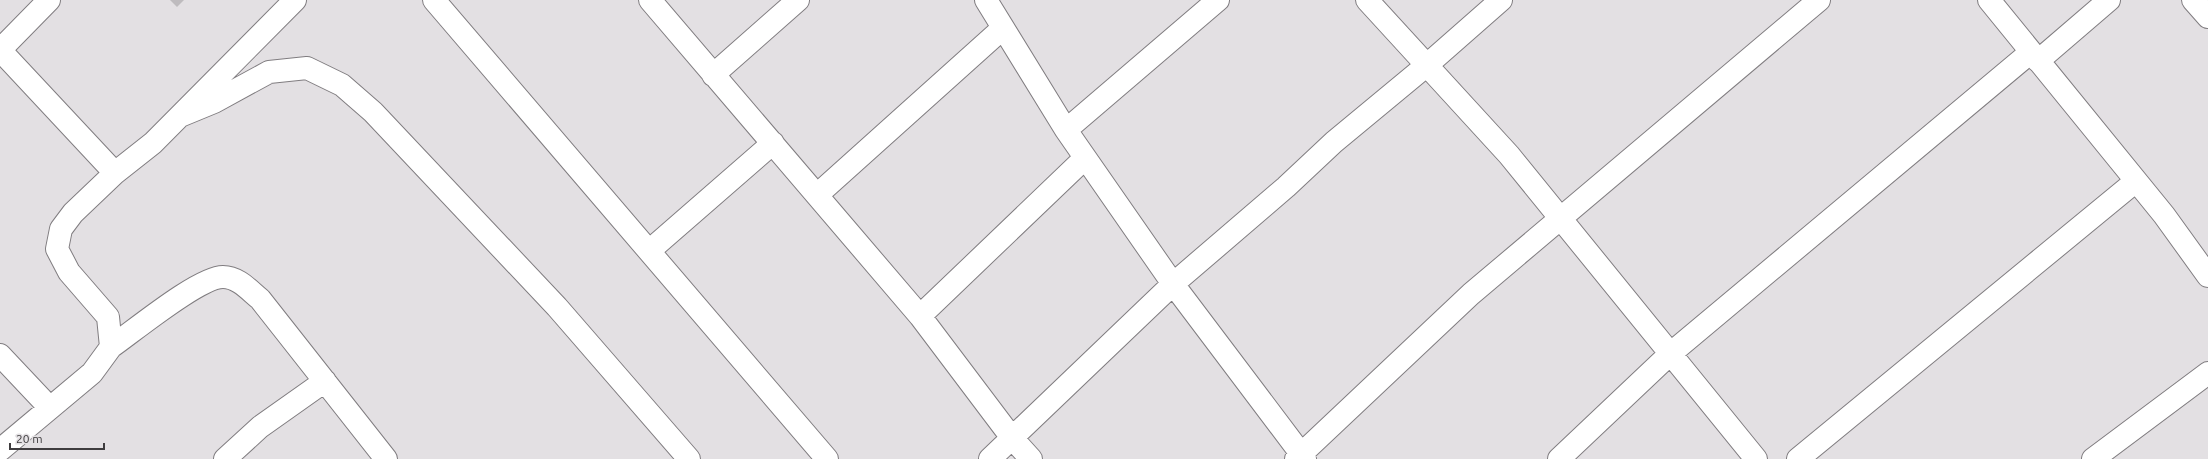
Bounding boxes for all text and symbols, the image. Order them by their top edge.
scale bar [10,425,104,451]
text: 20 m [16,432,43,445]

